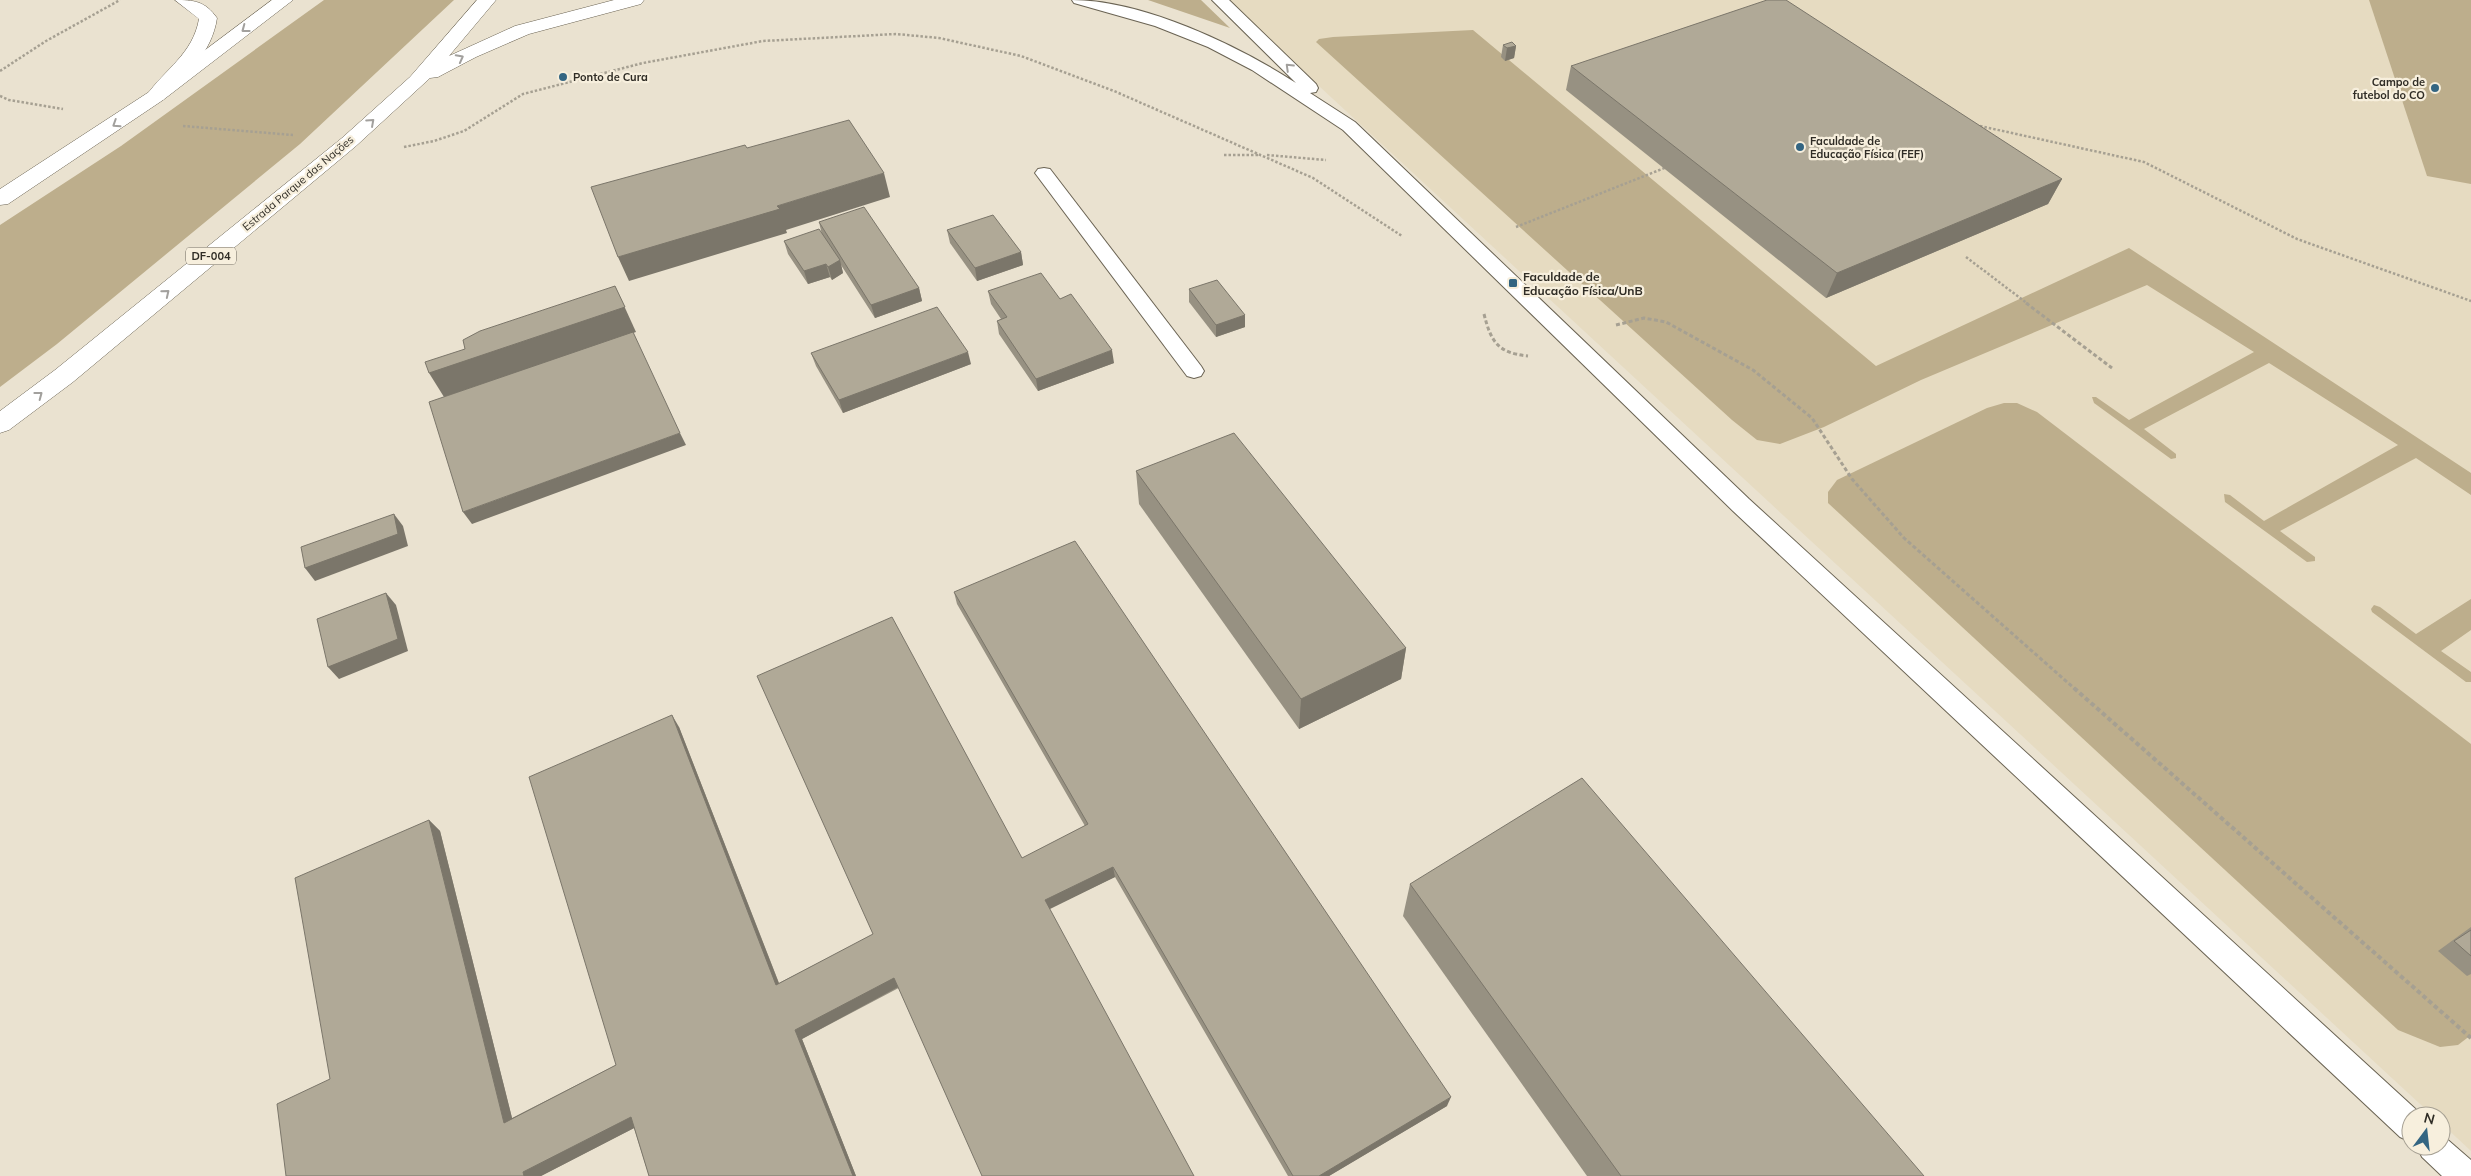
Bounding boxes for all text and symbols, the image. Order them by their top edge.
one-way arrow [242,24,251,32]
one-way arrow [454,54,463,64]
one-way arrow [1285,64,1294,73]
place label: Ponto de Cura [573,70,648,84]
marker: Ponto de Cura [557,71,569,83]
place label: Campo de futebol do CO [2353,75,2425,102]
marker: Campo de futebol do CO [2429,82,2441,94]
one-way arrow [112,117,121,127]
one-way arrow [366,119,375,128]
street label: Estrada Parque das Nações [240,132,356,234]
place label: Faculdade de Educação Física (FEF) [1810,134,1924,161]
marker: Faculdade de Educação Física (FEF) [1794,141,1806,153]
road number: DF-004 [186,248,236,264]
place label: Faculdade de Educação Física/UnB [1523,269,1643,298]
marker: Faculdade de Educação Física/UnB [1507,277,1519,289]
one-way arrow [160,289,169,298]
one-way arrow [33,392,42,400]
north arrow [2401,1106,2451,1156]
text: N [2422,1108,2437,1129]

